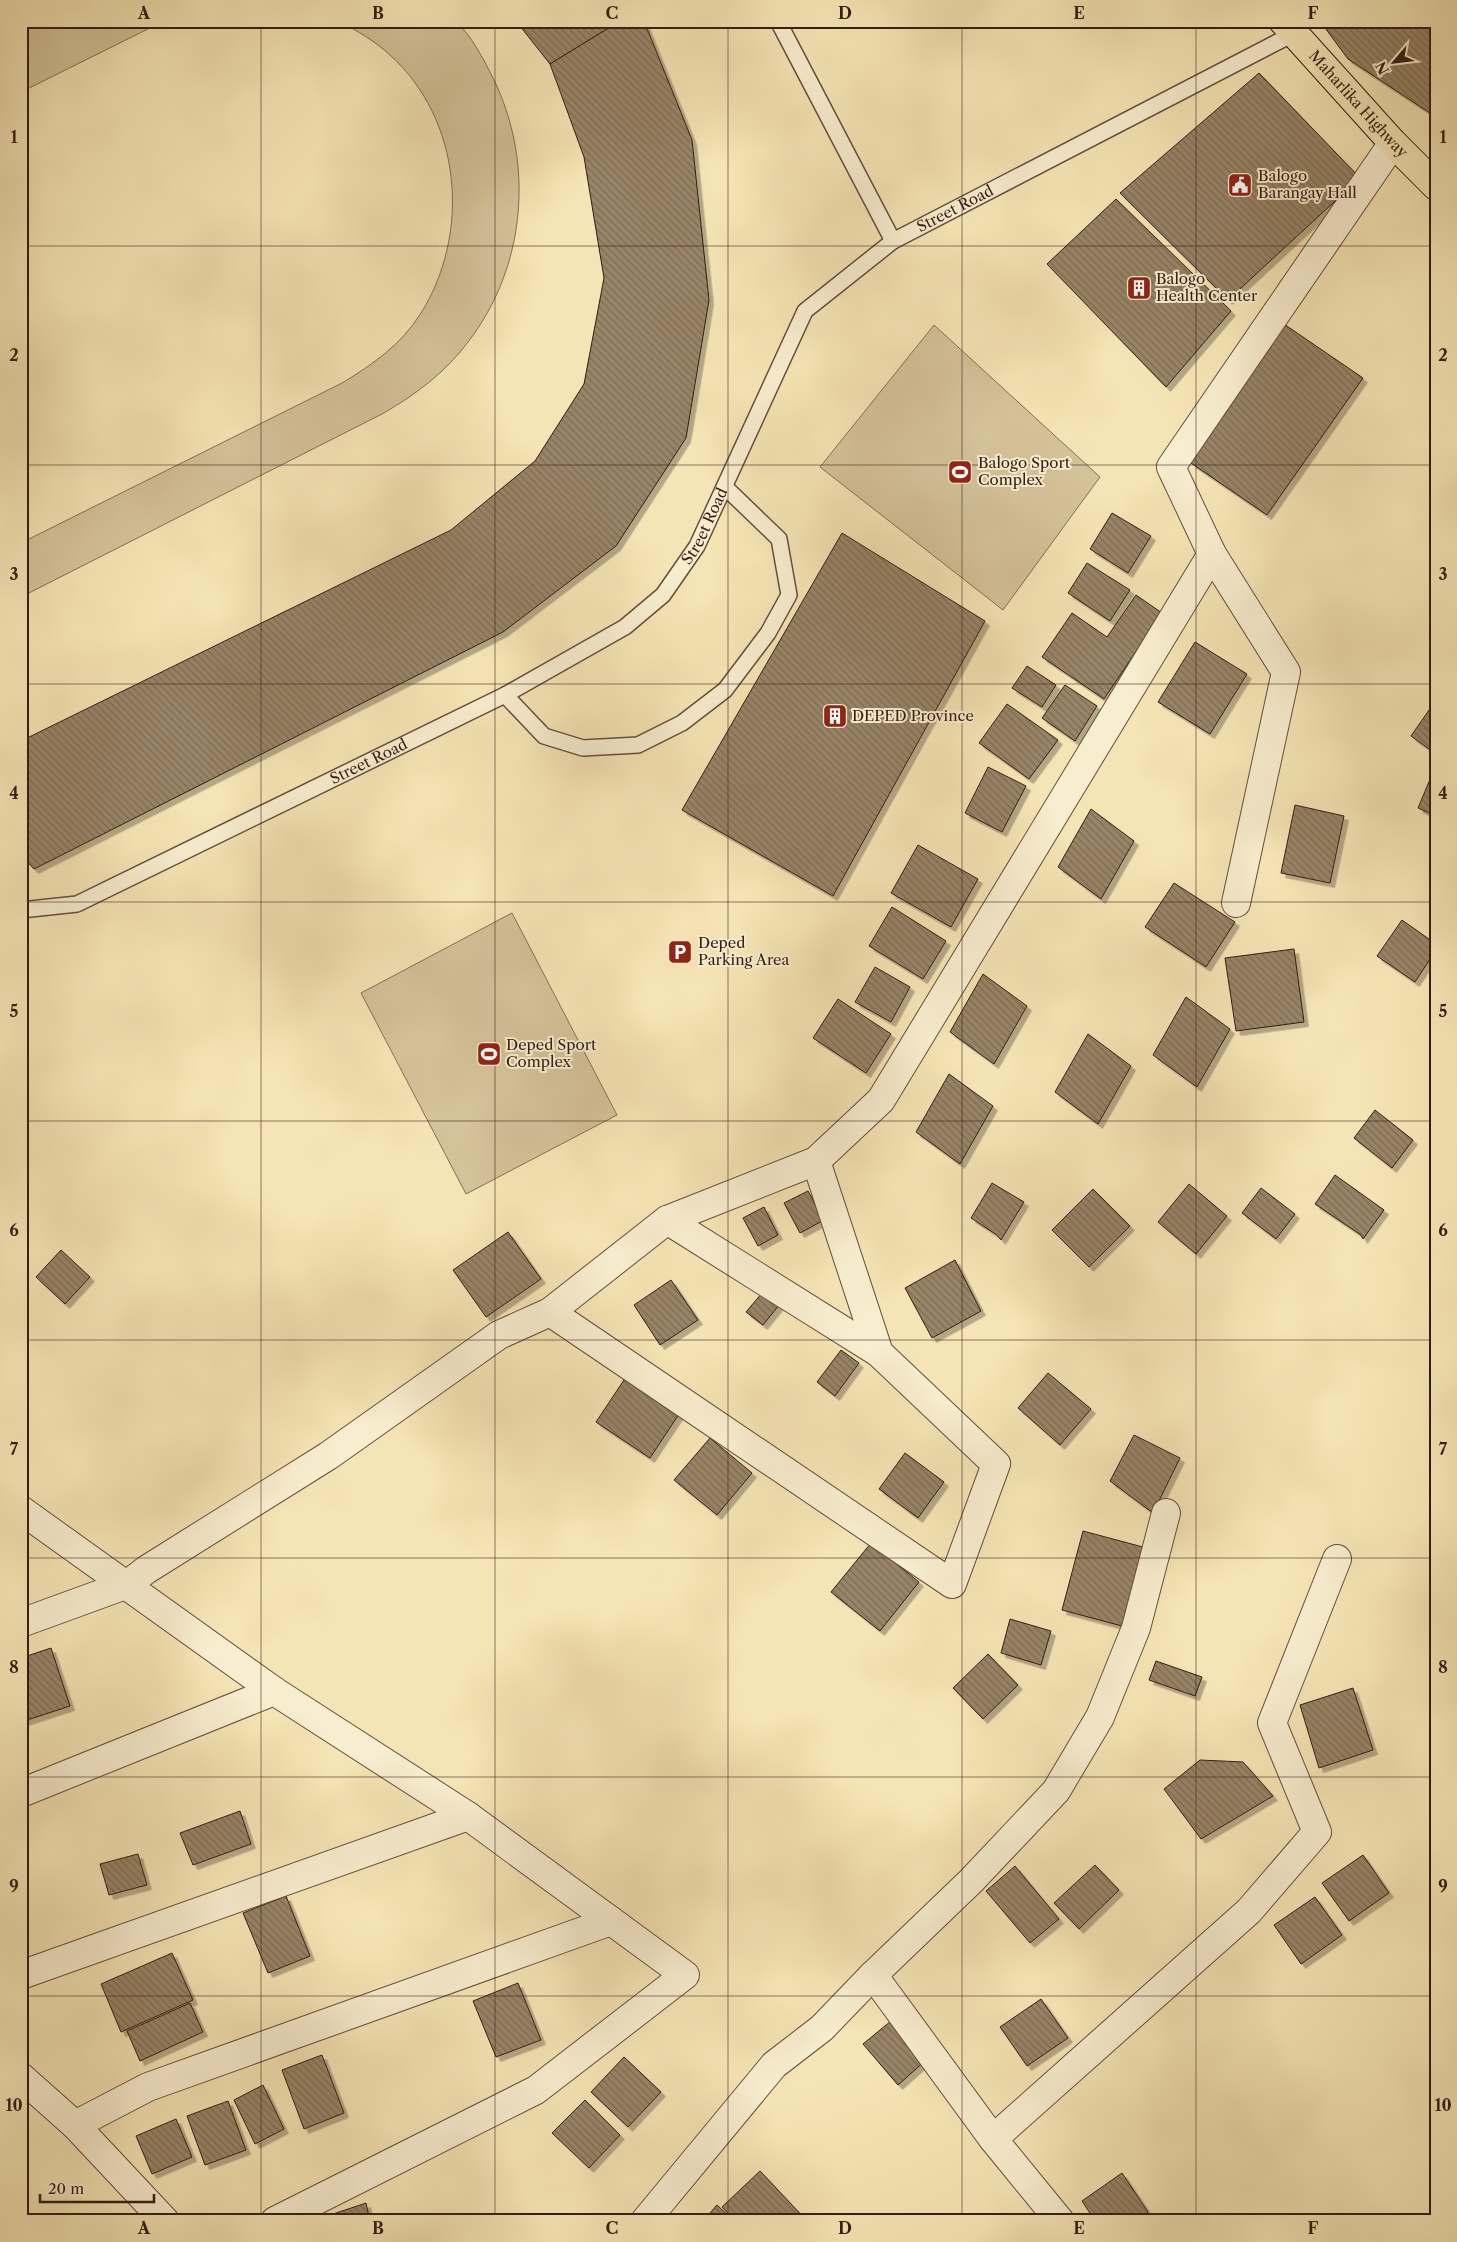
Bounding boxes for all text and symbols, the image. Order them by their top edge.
text: A [137,3,151,23]
text: B [372,3,384,23]
text: C [606,3,618,23]
text: D [838,3,852,23]
text: E [1073,3,1085,23]
text: F [1308,3,1319,23]
north arrow [1370,38,1420,88]
street label: Maharlika Highway [1305,46,1412,162]
text: N [1372,59,1393,78]
text: 1 [10,127,18,147]
text: 1 [1439,127,1447,147]
place label: Balogo Barangay Hall [1258,166,1357,202]
public building icon: Balogo Barangay Hall [1227,172,1253,198]
street label: Street Road [913,181,997,236]
place label: Balogo Health Center [1156,269,1258,305]
building icon: Balogo Health Center [1126,275,1152,301]
text: 2 [9,345,19,365]
text: 2 [1438,345,1448,365]
place label: Balogo Sport Complex [978,453,1071,489]
sports icon: Balogo Sport Complex [947,459,973,485]
street label: Street Road [677,485,731,568]
text: 3 [9,564,19,584]
text: 3 [1438,564,1448,584]
building icon: DEPED Province [822,703,848,729]
place label: DEPED Province [852,706,974,725]
street label: Street Road [327,734,410,788]
text: 4 [9,783,19,803]
text: 4 [1438,783,1448,803]
place label: Deped Parking Area [698,933,789,969]
parking icon: Deped Parking Area [667,939,693,965]
text: 5 [10,1001,19,1021]
text: 5 [1439,1001,1448,1021]
place label: Deped Sport Complex [506,1035,597,1071]
sports icon: Deped Sport Complex [476,1041,502,1067]
text: 6 [9,1220,19,1240]
text: 6 [1438,1220,1448,1240]
text: 7 [10,1439,19,1459]
text: 7 [1439,1439,1448,1459]
text: 8 [9,1657,19,1677]
text: 8 [1438,1657,1448,1677]
text: 9 [9,1876,19,1896]
text: 9 [1438,1876,1448,1896]
text: 10 [5,2095,23,2115]
text: 10 [1434,2095,1452,2115]
scale bar [40,2172,154,2204]
text: 20 m [48,2179,84,2198]
text: A [137,2218,151,2238]
text: B [372,2218,384,2238]
text: C [606,2218,618,2238]
text: D [838,2218,852,2238]
text: E [1073,2218,1085,2238]
text: F [1308,2218,1319,2238]

